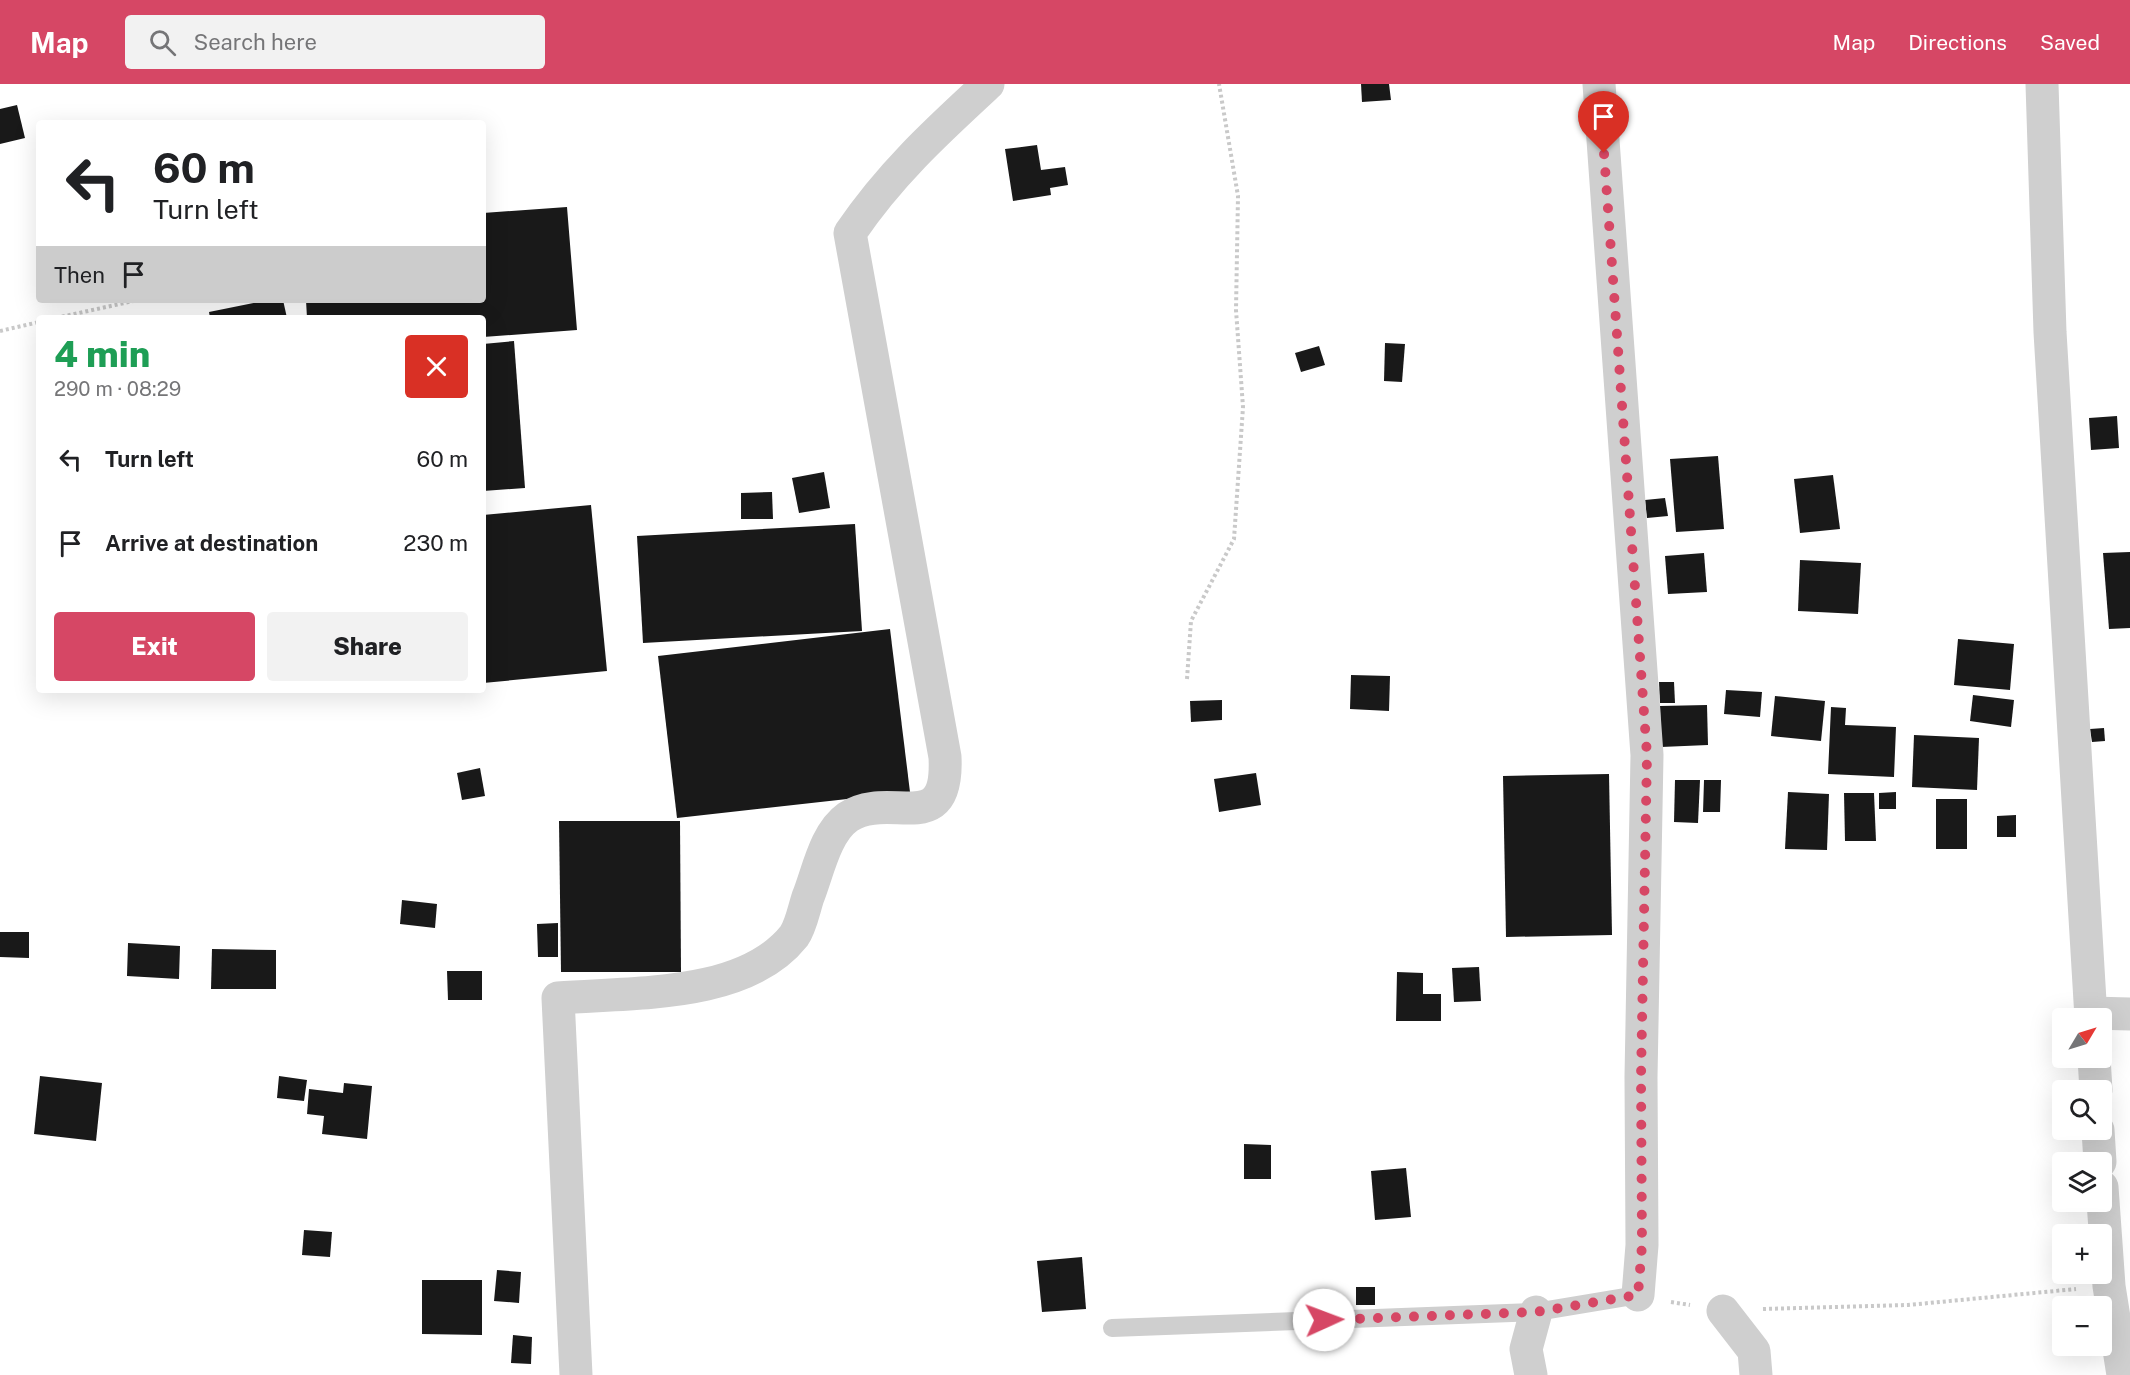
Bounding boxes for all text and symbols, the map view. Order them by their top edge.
search box [125,15,545,69]
text: Map [30,26,89,59]
icon: search [146,26,179,59]
text: Search here [194,29,317,55]
text: Map [1833,30,1875,55]
text: Directions [1908,30,2007,55]
text: Saved [2040,30,2100,55]
pin [1578,91,1629,153]
icon: arrive [1587,100,1620,133]
text: 60 m [153,143,255,192]
icon: left [54,144,132,222]
text: Turn left [153,193,259,225]
icon: arrive [117,258,150,291]
text: Then [54,262,105,288]
text: 4 min [54,333,150,375]
button: close [405,335,468,398]
text: 290 m · 08:29 [54,377,181,401]
icon: left [54,443,87,476]
text: Turn left [105,446,194,472]
text: 60 m [417,446,468,472]
icon: arrive [54,527,87,560]
text: Arrive at destination [105,530,318,556]
text: 230 m [403,530,468,556]
button: Exit [54,612,255,681]
button: Share [267,612,468,681]
north arrow [2052,1008,2112,1068]
map controls [2052,1008,2112,1356]
button: search [2052,1080,2112,1140]
button: layers [2052,1152,2112,1212]
button: + [2052,1224,2112,1284]
position arrow [1292,1288,1356,1352]
button: − [2052,1296,2112,1356]

